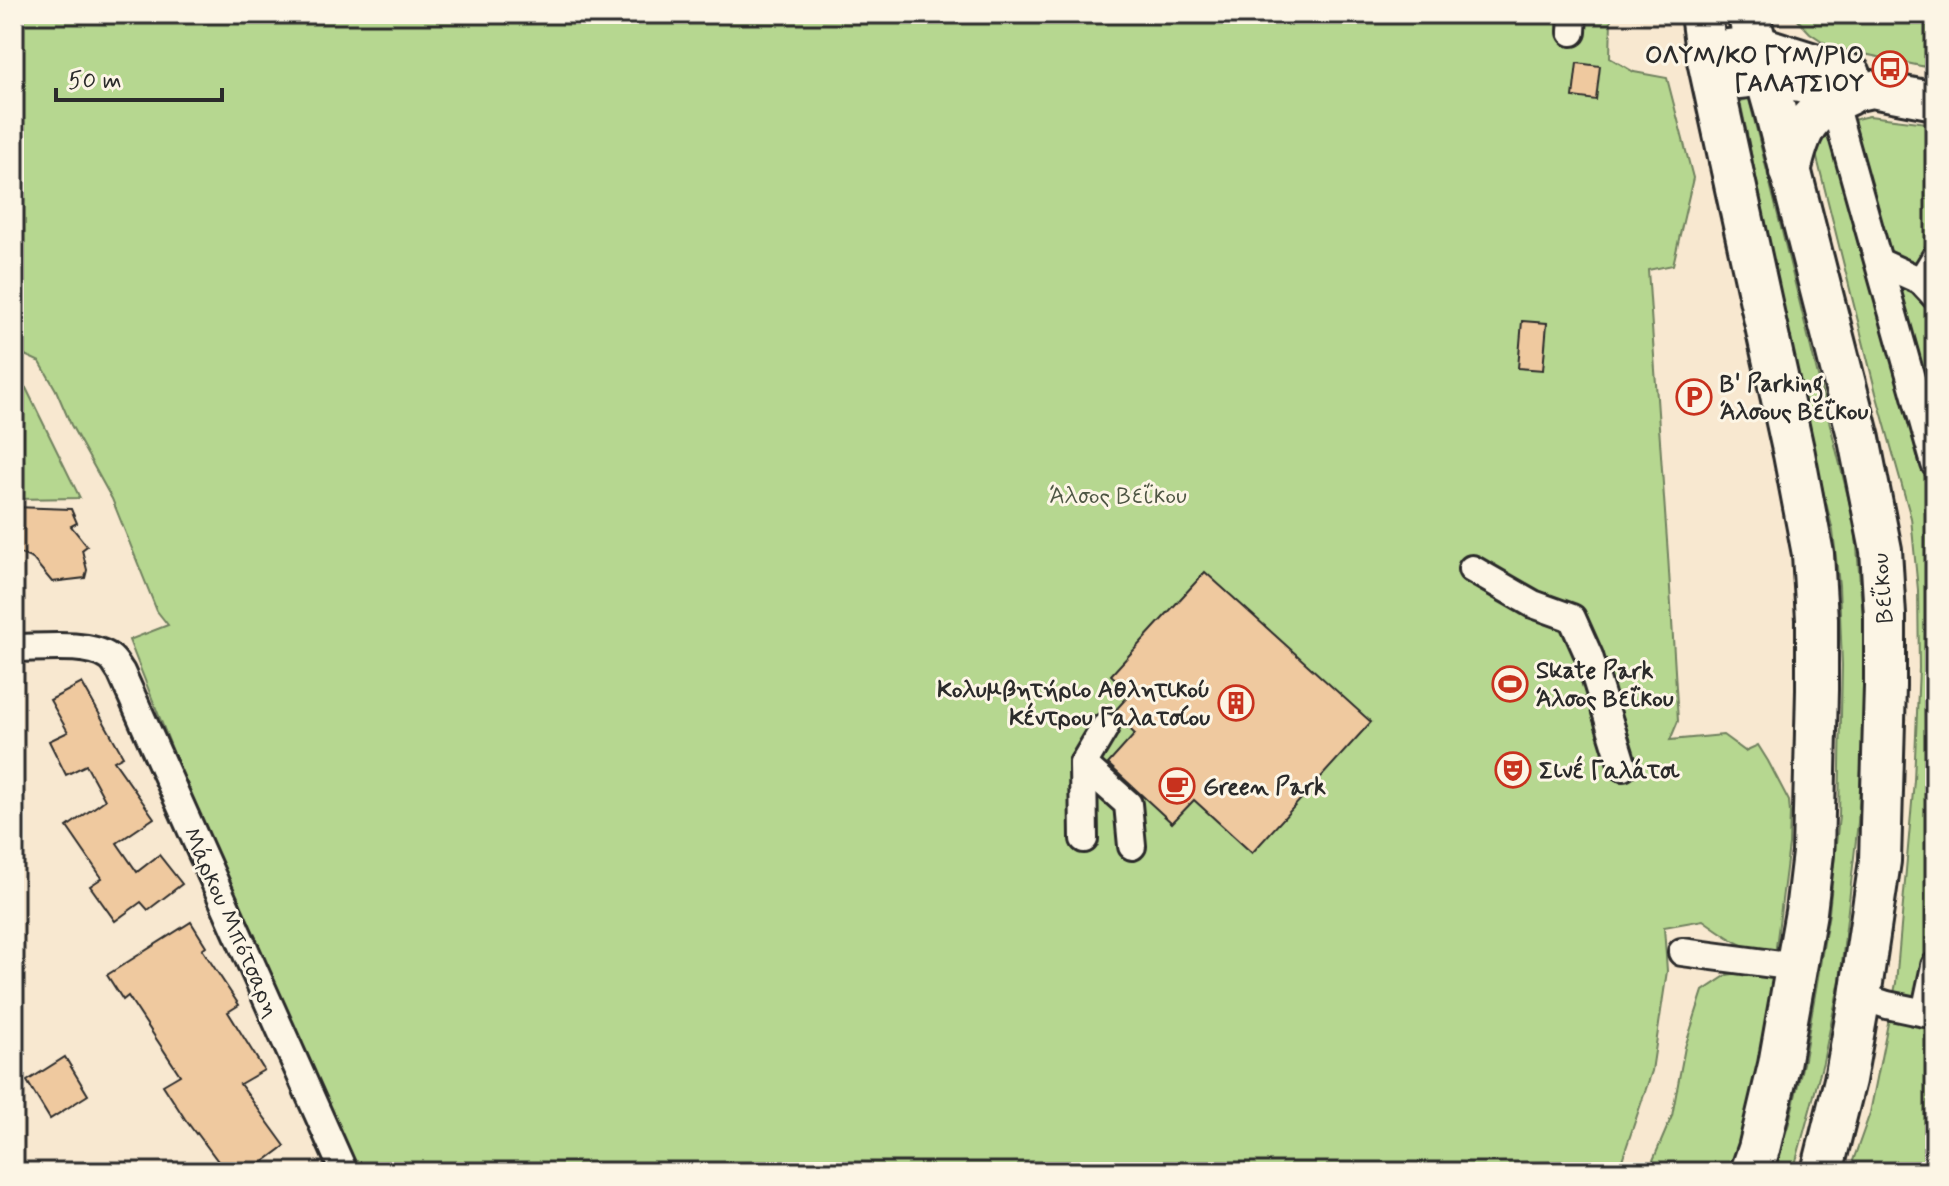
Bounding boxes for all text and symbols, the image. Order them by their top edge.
place label: ΟΛΥΜ/ΚΟ ΓΥΜ/ΡΙΟ ΓΑΛΑΤΣΙΟΥ [1645,41,1864,100]
bus stop icon: ΟΛΥΜ/ΚΟ ΓΥΜ/ΡΙΟ ΓΑΛΑΤΣΙΟΥ [1871,50,1909,88]
scale bar [56,52,222,102]
text: 50 m [68,66,122,97]
place label: Β' Parking Άλσους Βεΐκου [1720,369,1869,428]
parking icon: Β' Parking Άλσους Βεΐκου [1675,378,1713,416]
park label: Άλσος Βεΐκου [1049,481,1187,512]
street label: Βεΐκου [1866,552,1901,624]
place label: Skate Park Άλσος Βεΐκου [1536,656,1674,715]
sports icon: Skate Park Άλσος Βεΐκου [1491,665,1529,703]
place label: Κολυμβητήριο Αθλητικού Κέντρου Γαλατσίου [937,675,1210,734]
building icon: Κολυμβητήριο Αθλητικού Κέντρου Γαλατσίου [1217,684,1255,722]
theatre icon: Σινέ Γαλάτσι [1494,751,1532,789]
place label: Σινέ Γαλάτσι [1539,755,1681,787]
cafe icon: Green Park [1158,767,1196,805]
place label: Green Park [1203,772,1326,803]
street label: Μάρκου Μπότσαρη [175,823,286,1023]

